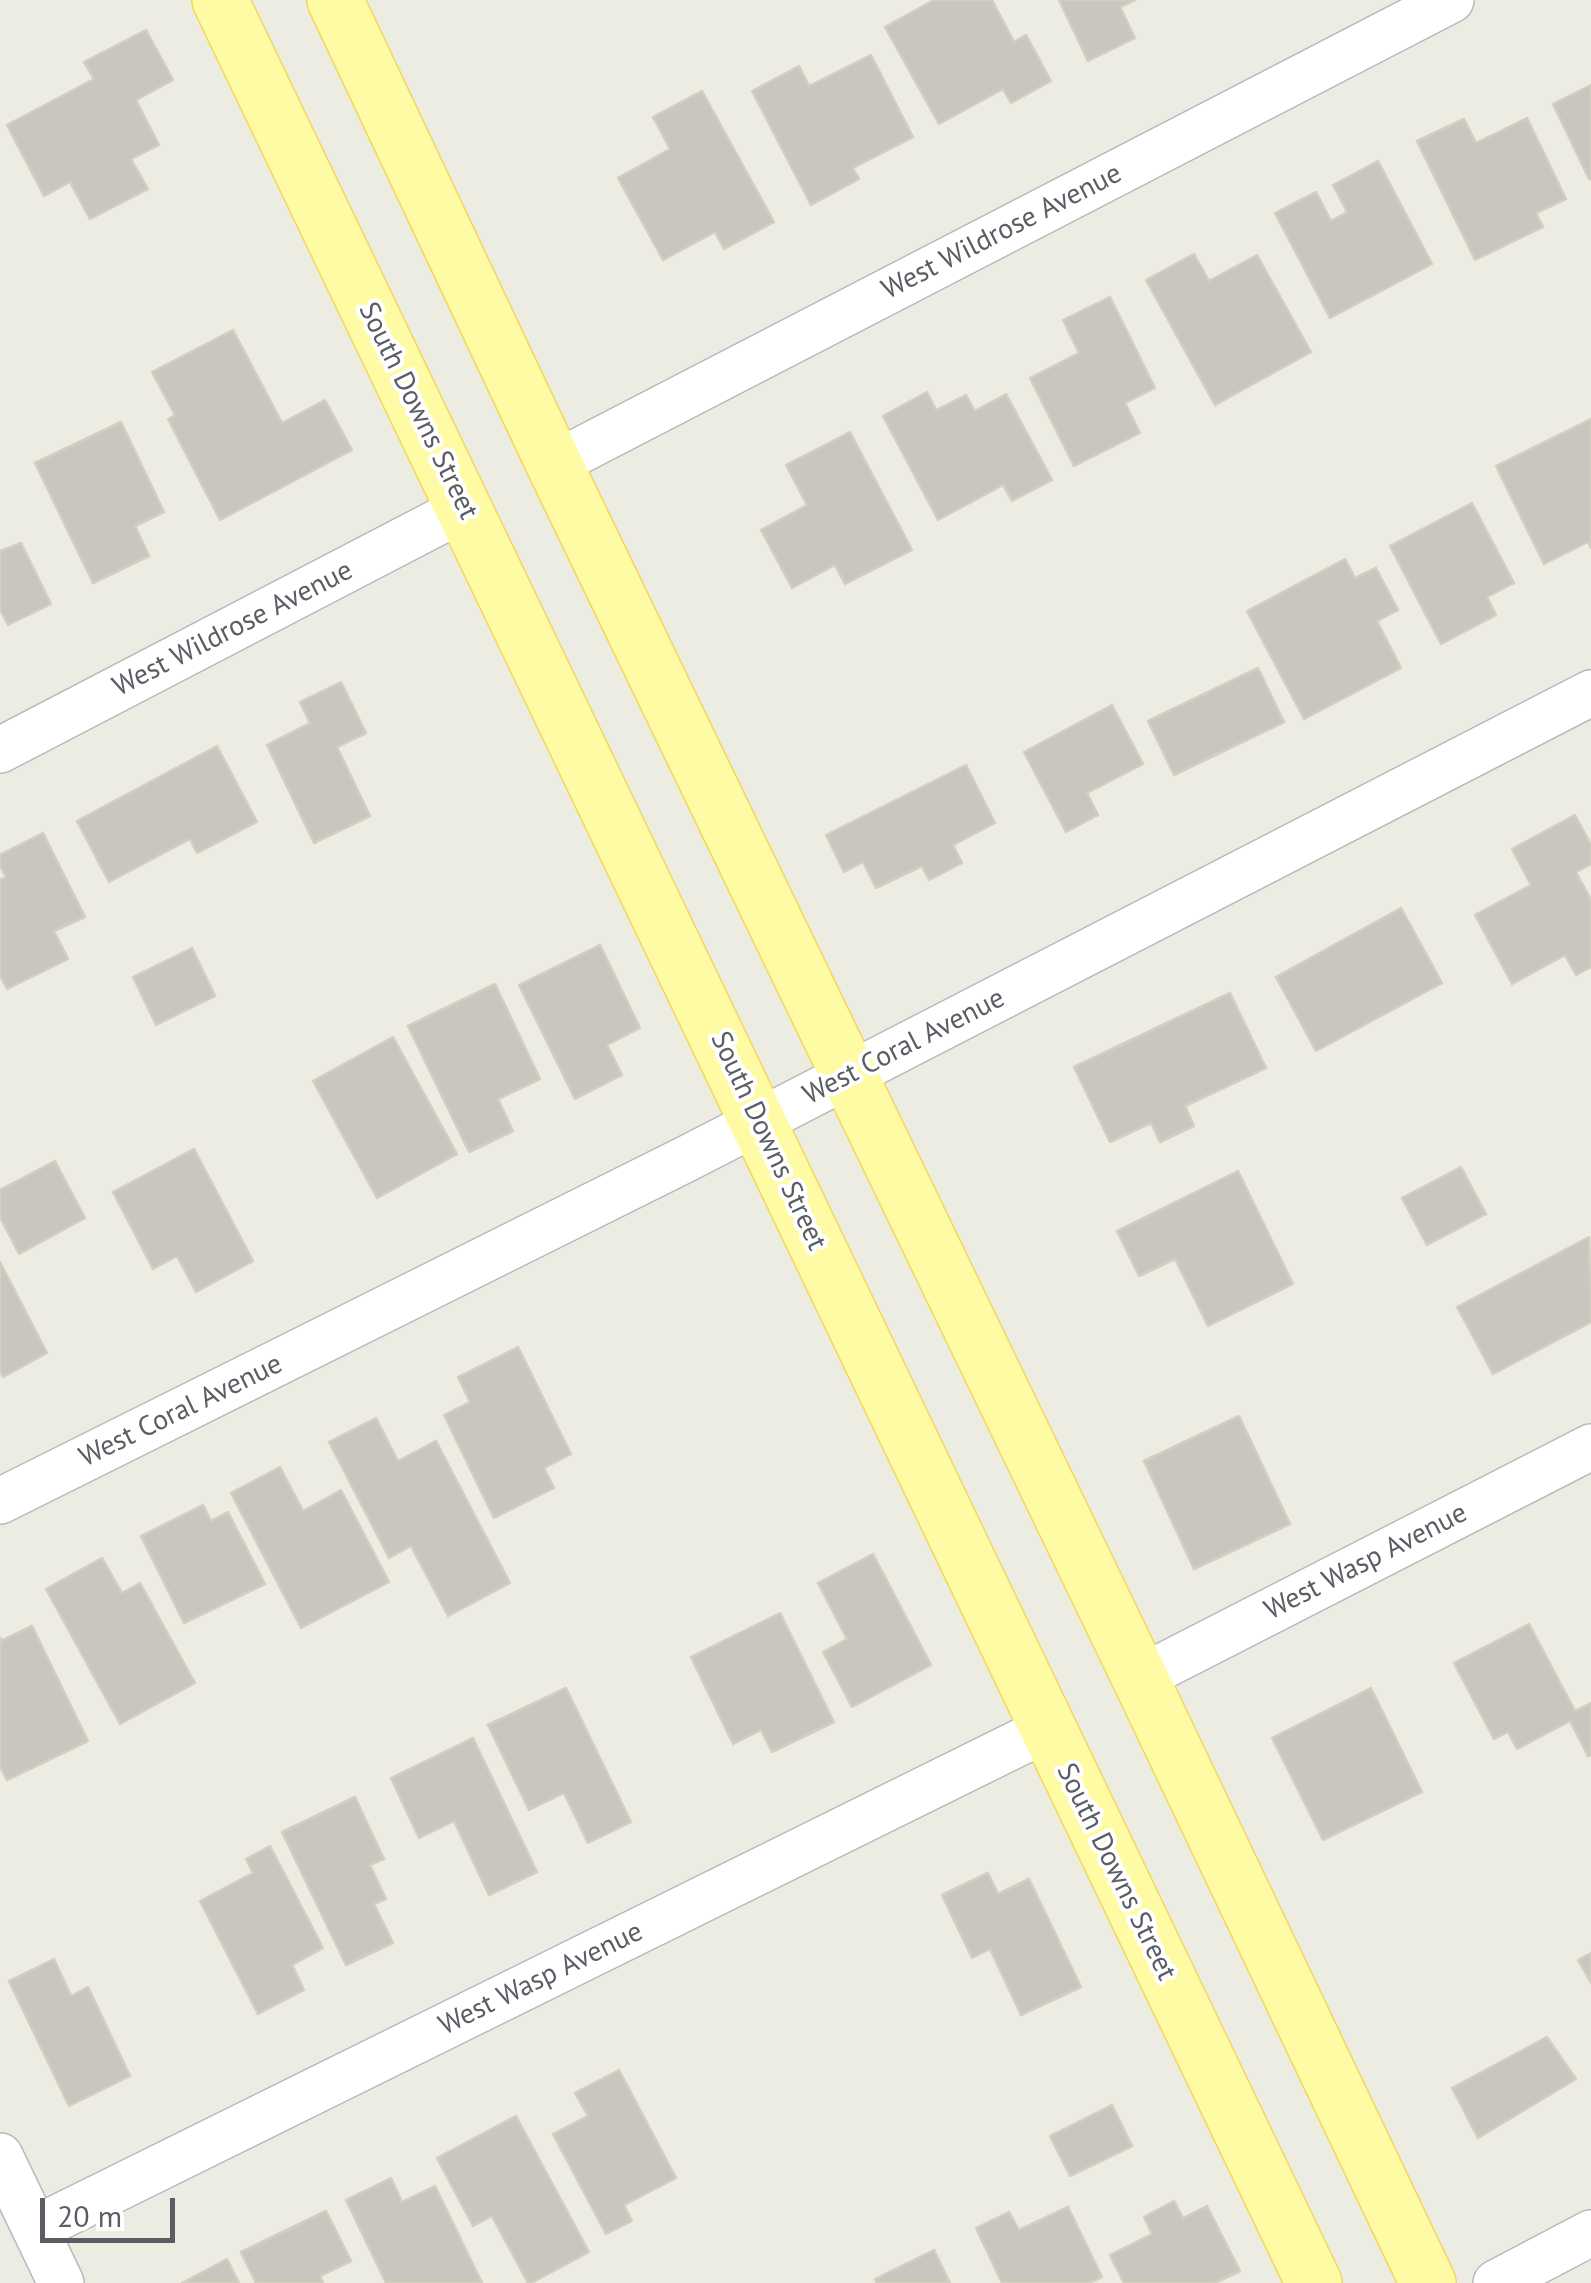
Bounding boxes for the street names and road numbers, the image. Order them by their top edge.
street label: West Wildrose Avenue [877,157,1127,307]
street label: South Downs Street [351,297,485,525]
street label: West Wildrose Avenue [108,554,358,704]
street label: West Coral Avenue [798,982,1010,1112]
street label: South Downs Street [703,1027,833,1255]
street label: West Coral Avenue [74,1347,288,1475]
street label: West Wasp Avenue [1259,1496,1473,1628]
street label: South Downs Street [1049,1758,1183,1986]
street label: West Wasp Avenue [434,1915,648,2043]

